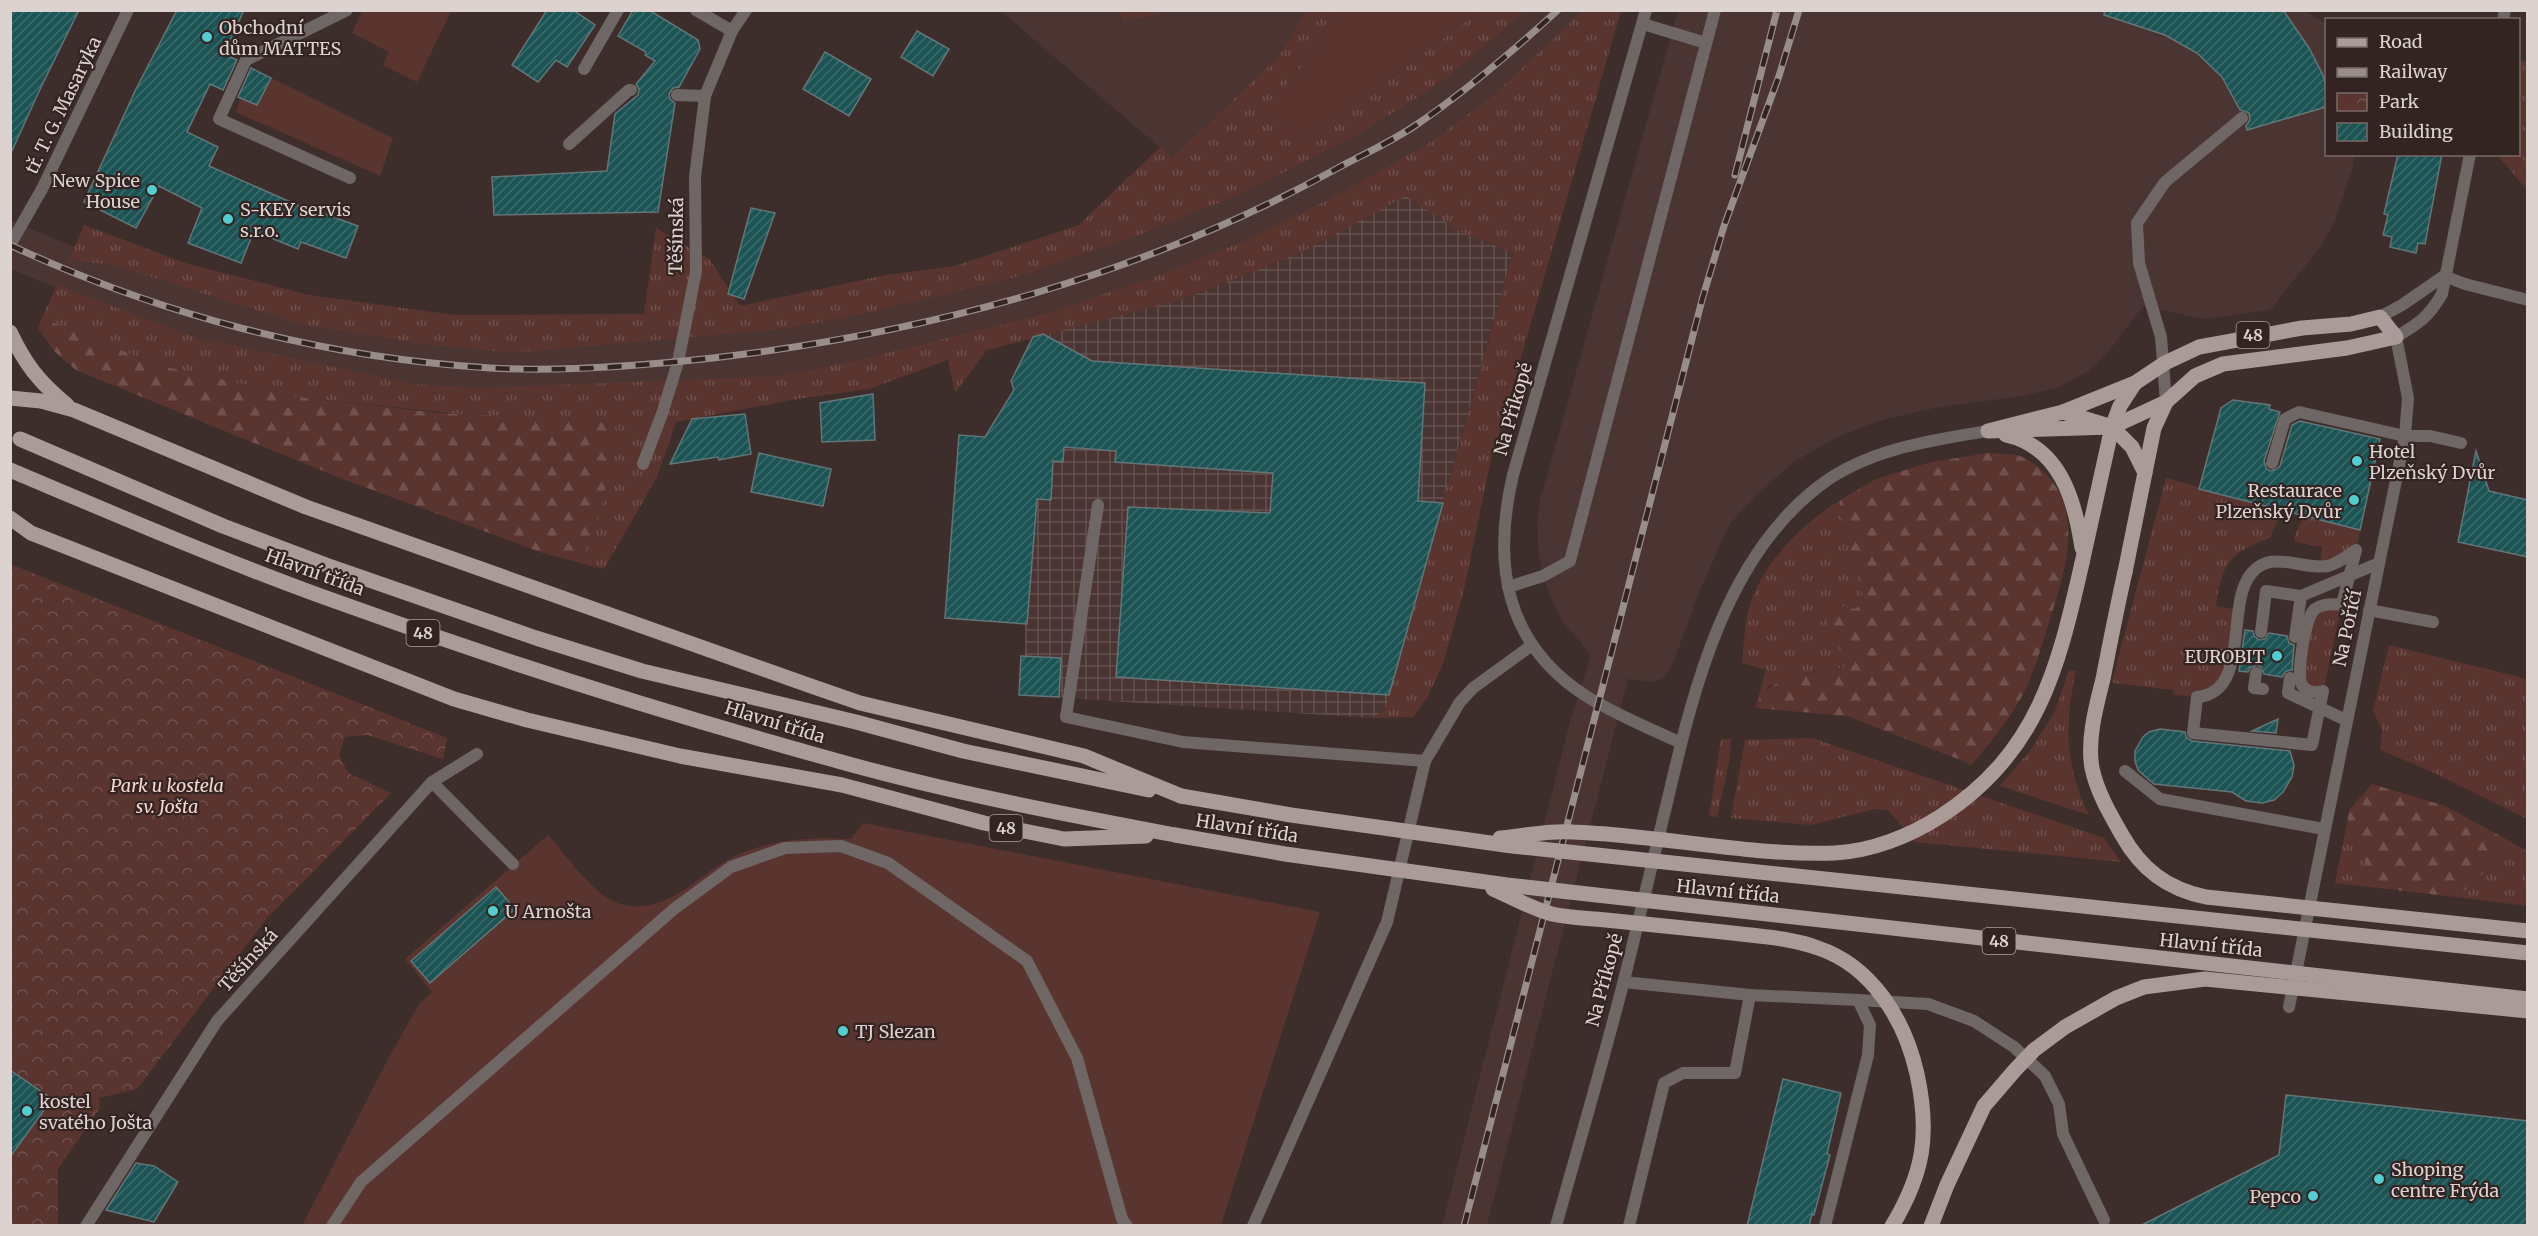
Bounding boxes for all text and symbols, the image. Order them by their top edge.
place label: Obchodní dům MATTES [219,16,342,60]
legend [2325,18,2520,156]
marker: Obchodní dům MATTES [200,30,214,44]
text: Road [2379,30,2423,53]
street label: tř. T. G. Masaryka [20,32,106,178]
text: Railway [2379,60,2448,83]
text: Park [2379,90,2420,113]
text: Building [2379,120,2453,143]
place label: New Spice House [52,169,140,213]
marker: New Spice House [145,183,159,197]
street label: Těšínská [664,197,688,275]
place label: S-KEY servis s.r.o. [240,198,351,242]
marker: S-KEY servis s.r.o. [221,212,235,226]
road number: 48 [2236,322,2270,348]
street label: Na Příkopě [1489,360,1537,458]
place label: Hotel Plzeňský Dvůr [2369,440,2495,484]
marker: Hotel Plzeňský Dvůr [2350,454,2364,468]
place label: Restaurace Plzeňský Dvůr [2216,479,2342,523]
marker: Restaurace Plzeňský Dvůr [2347,493,2361,507]
street label: Hlavní třída [262,543,368,601]
street label: Na Poříčí [2328,586,2367,669]
road number: 48 [406,620,440,646]
place label: EUROBIT [2184,645,2265,668]
marker: EUROBIT [2270,649,2284,663]
street label: Hlavní třída [722,696,828,748]
park label: Park u kostela sv. Jošta [110,774,224,818]
street label: Hlavní třída [1194,809,1300,848]
road number: 48 [990,815,1022,841]
street label: Hlavní třída [1675,874,1781,908]
place label: U Arnošta [505,900,592,923]
marker: U Arnošta [486,904,500,918]
street label: Těšínská [213,923,283,997]
road number: 48 [1982,928,2016,954]
street label: Hlavní třída [2158,928,2264,962]
street label: Na Příkopě [1581,931,1627,1029]
place label: TJ Slezan [855,1020,936,1043]
marker: TJ Slezan [836,1024,850,1038]
place label: kostel svatého Jošta [39,1090,153,1134]
marker: kostel svatého Jošta [20,1104,34,1118]
place label: Shoping centre Frýda [2391,1158,2500,1202]
marker: Shoping centre Frýda [2372,1172,2386,1186]
place label: Pepco [2249,1185,2301,1208]
marker: Pepco [2306,1189,2320,1203]

